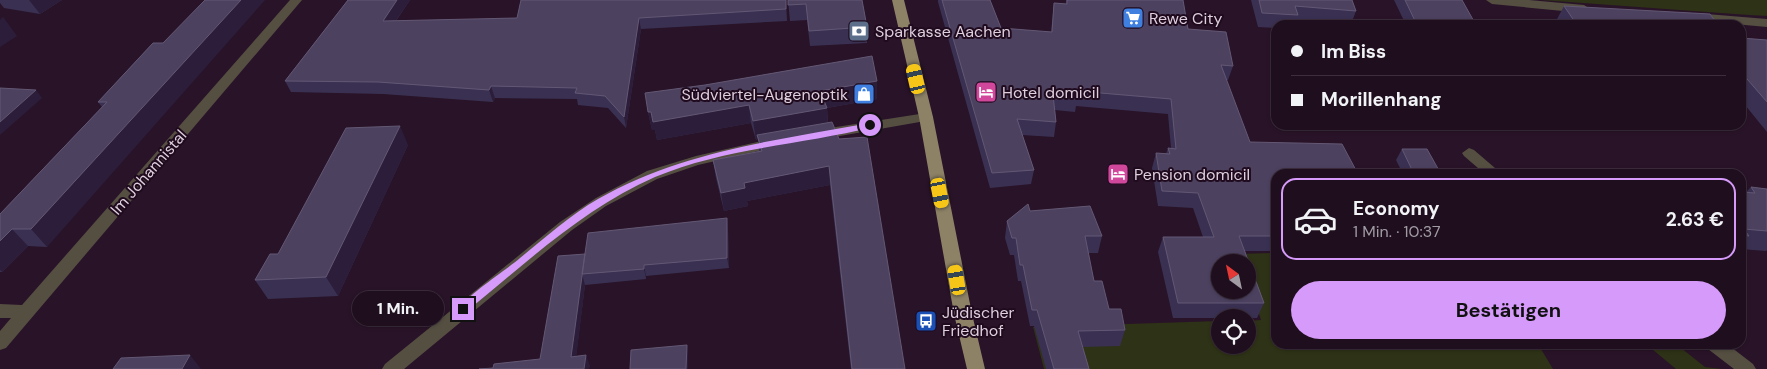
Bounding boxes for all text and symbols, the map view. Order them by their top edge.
supermarket icon: Rewe City [1121,6,1145,30]
place label: Rewe City [1149,8,1223,29]
bank icon: Sparkasse Aachen [847,19,871,43]
place label: Sparkasse Aachen [875,21,1011,42]
text: Im Biss [1321,39,1386,64]
car [905,63,926,95]
hotel icon: Hotel domicil [974,80,998,104]
shop icon: Südviertel-Augenoptik [852,82,876,106]
place label: Hotel domicil [1002,82,1099,103]
place label: Südviertel-Augenoptik [682,84,848,105]
text: Morillenhang [1321,87,1442,112]
route start [859,114,881,136]
street label: Im Johannistal [106,125,191,219]
hotel icon: Pension domicil [1106,162,1130,186]
place label: Pension domicil [1134,164,1250,185]
car [929,177,950,209]
text: Economy [1353,196,1440,221]
icon: car [1293,197,1338,242]
text: 2.63 € [1666,207,1724,232]
text: 1 Min. · 10:37 [1353,221,1440,242]
north arrow [1211,254,1256,299]
map controls [1211,254,1256,354]
car [947,264,966,296]
button: Bestätigen [1291,281,1726,339]
callout: 1 Min. [353,292,446,326]
text: 1 Min. [377,298,419,319]
route end [452,298,474,320]
place label: Jüdischer Friedhof [942,302,1015,341]
bus stop icon: Jüdischer Friedhof [914,309,938,333]
button: locate [1211,309,1256,354]

